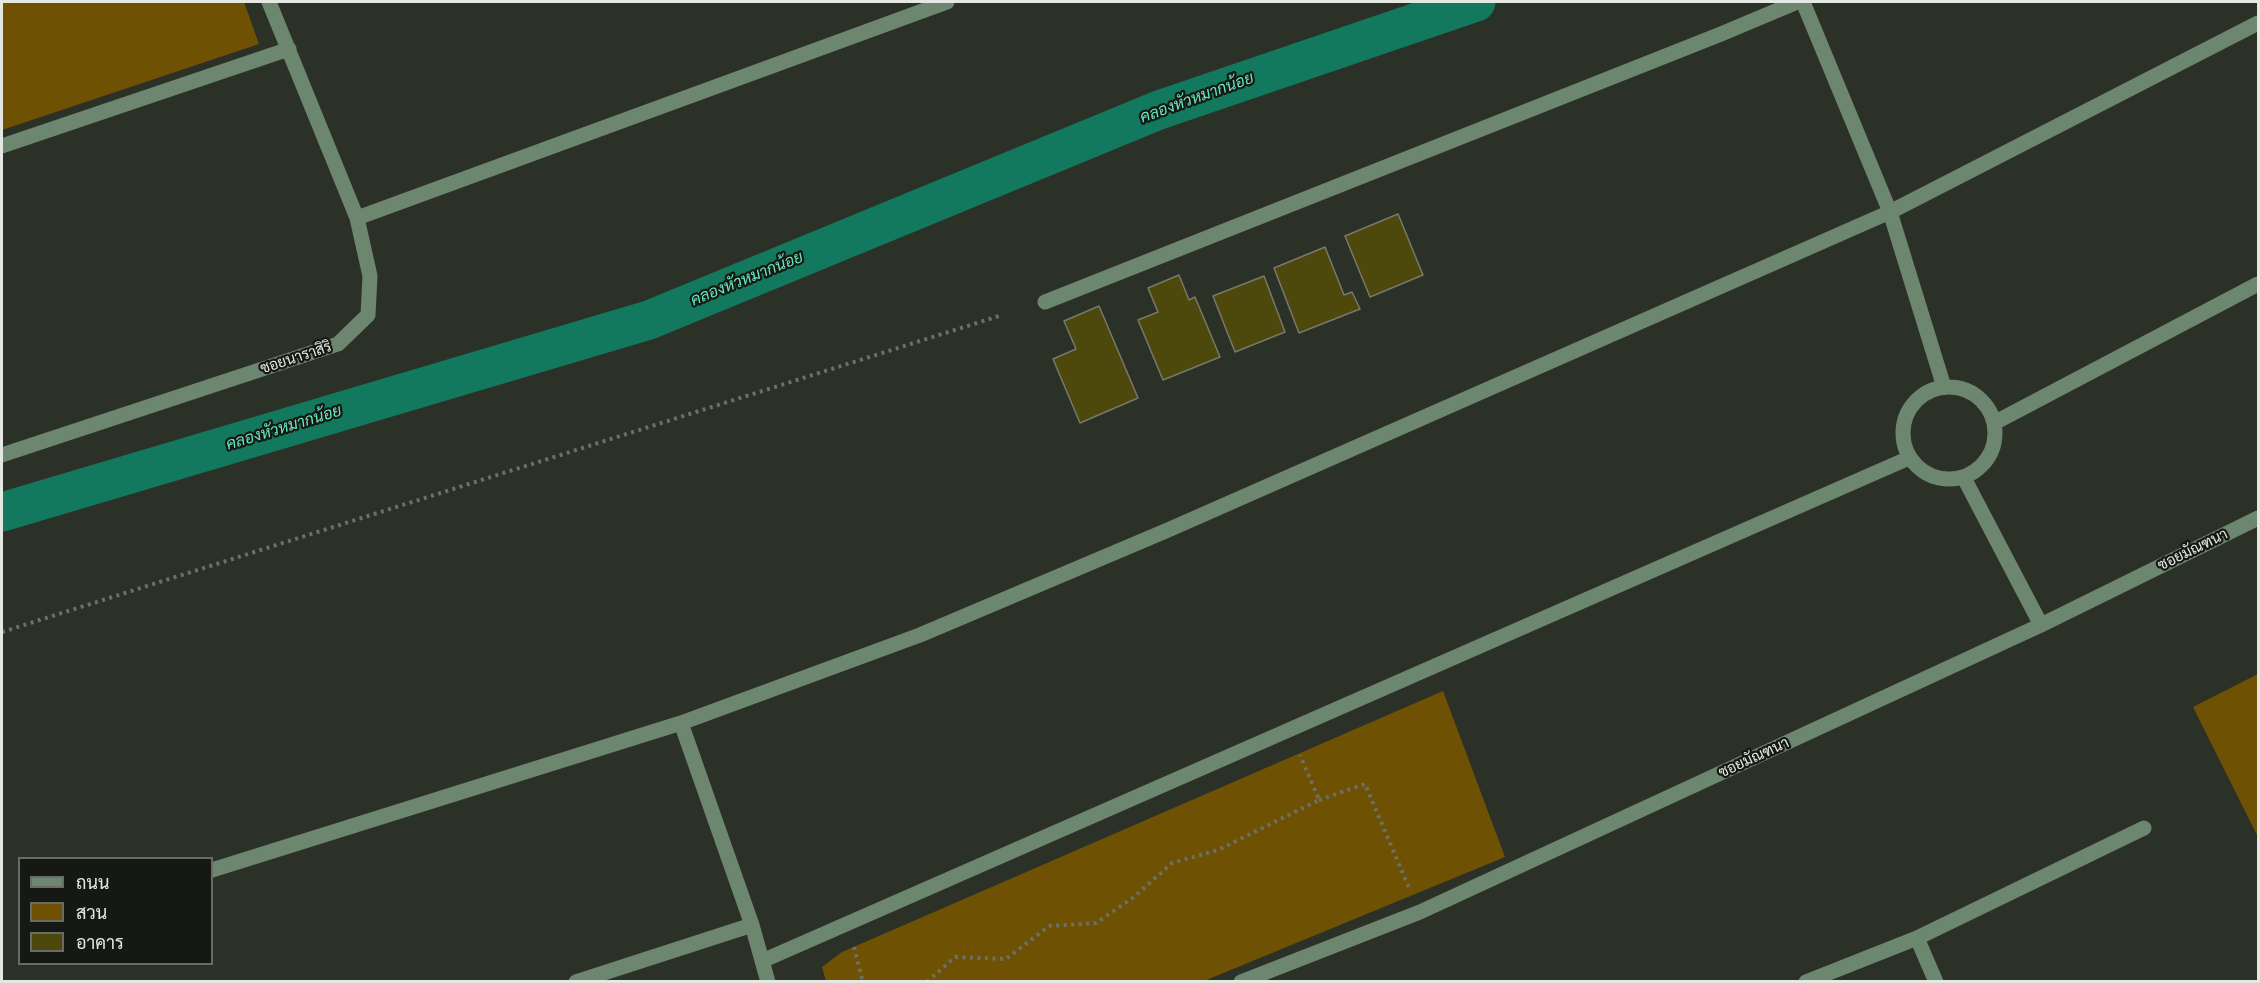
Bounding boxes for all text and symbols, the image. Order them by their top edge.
water label: คลองหัวหมากน้อย [1137,69,1257,127]
water label: คลองหัวหมากน้อย [688,248,806,310]
street label: ซอยนาราสิริ [258,338,334,378]
water label: คลองหัวหมากน้อย [224,401,344,455]
street label: ซอยมัณฑนา [2155,525,2231,575]
street label: ซอยมัณฑนา [1716,734,1792,782]
legend [18,857,213,965]
text: ถนน [76,870,109,894]
text: สวน [76,900,107,924]
text: อาคาร [76,930,124,954]

